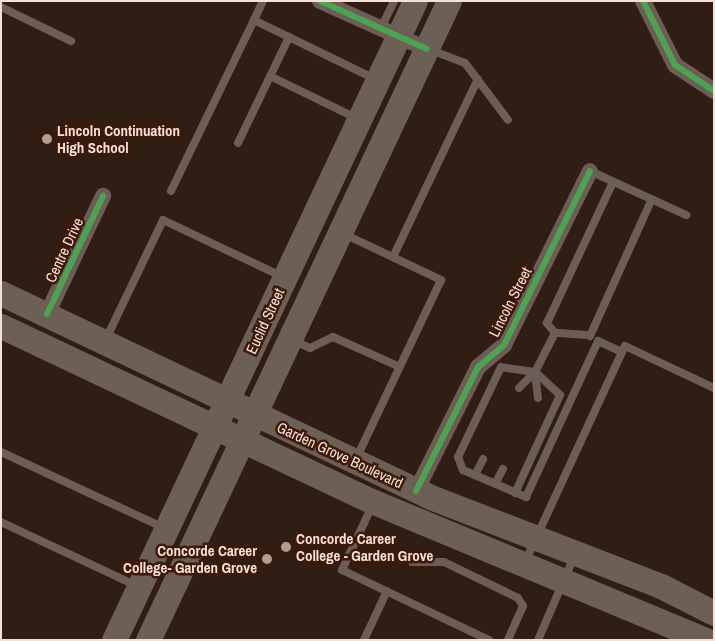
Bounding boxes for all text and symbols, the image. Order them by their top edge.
place label: Lincoln Continuation High School [57,121,180,156]
marker: Lincoln Continuation High School [41,133,53,145]
street label: Centre Drive [41,215,87,285]
street label: Lincoln Street [485,264,535,340]
street label: Euclid Street [242,285,288,357]
street label: Garden Grove Boulevard [274,418,406,492]
place label: Concorde Career College - Garden Grove [296,529,433,564]
place label: Concorde Career College- Garden Grove [123,541,257,576]
marker: Concorde Career College - Garden Grove [280,541,292,553]
marker: Concorde Career College- Garden Grove [261,553,273,565]

